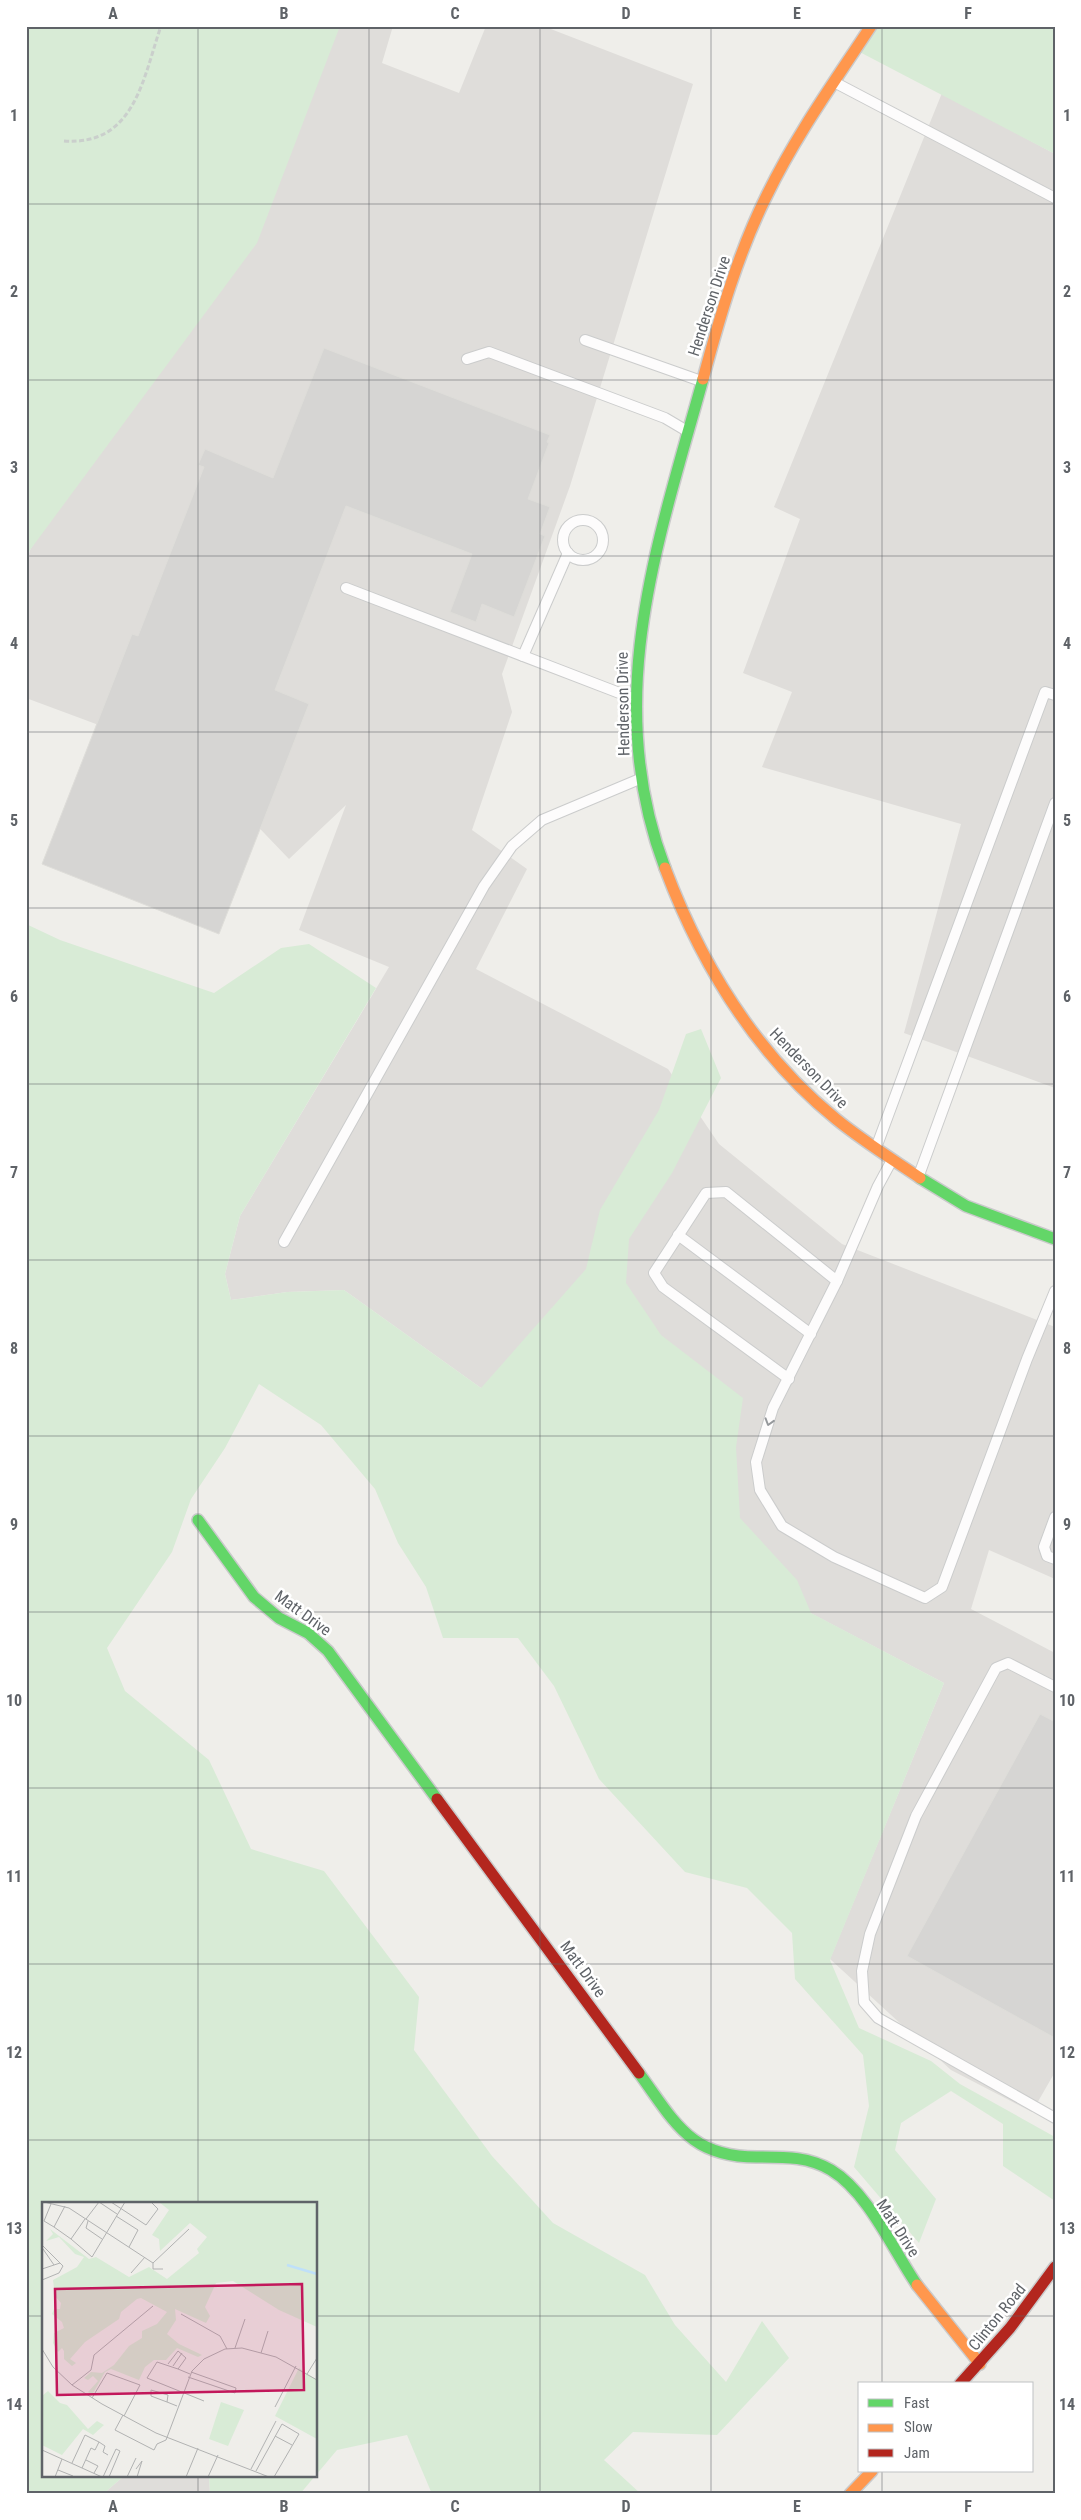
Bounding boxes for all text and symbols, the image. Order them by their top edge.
text: A [108,4,118,23]
text: B [280,4,289,23]
text: C [450,4,460,23]
text: D [621,4,631,23]
text: E [793,4,801,23]
text: F [964,4,972,23]
text: 1 [10,106,18,125]
text: 1 [1063,106,1071,125]
street label: Henderson Drive [684,254,734,358]
text: 2 [10,282,18,301]
text: 2 [1063,282,1071,301]
text: 3 [10,458,18,477]
text: 3 [1063,458,1071,477]
text: 4 [10,634,18,653]
text: 4 [1063,634,1071,653]
street label: Henderson Drive [613,652,633,756]
text: 5 [10,811,18,830]
text: 5 [1063,811,1071,830]
text: 6 [10,987,18,1006]
text: 6 [1063,987,1071,1006]
street label: Henderson Drive [766,1024,852,1112]
text: 7 [10,1163,18,1182]
text: 7 [1063,1163,1071,1182]
text: 8 [10,1339,18,1358]
text: 8 [1063,1339,1071,1358]
one-way arrow [764,1418,774,1426]
text: 9 [10,1515,18,1534]
text: 9 [1063,1515,1071,1534]
street label: Matt Drive [271,1586,335,1640]
text: 10 [6,1691,22,1710]
text: 10 [1059,1691,1075,1710]
text: 11 [6,1867,22,1886]
text: 11 [1059,1867,1075,1886]
street label: Matt Drive [556,1937,610,2001]
text: 12 [6,2043,22,2062]
text: 12 [1059,2043,1075,2062]
street label: Matt Drive [872,2196,924,2260]
inset map [42,2202,318,2478]
text: 13 [6,2219,22,2238]
text: 13 [1059,2219,1075,2238]
street label: Clinton Road [964,2280,1030,2354]
legend [858,2382,1034,2472]
text: Fast [904,2394,929,2412]
text: 14 [6,2395,22,2414]
text: 14 [1059,2395,1075,2414]
text: Slow [904,2418,933,2436]
text: Jam [904,2444,930,2462]
text: A [108,2497,118,2516]
text: B [280,2497,289,2516]
text: C [450,2497,460,2516]
text: D [621,2497,631,2516]
text: E [793,2497,801,2516]
text: F [964,2497,972,2516]

